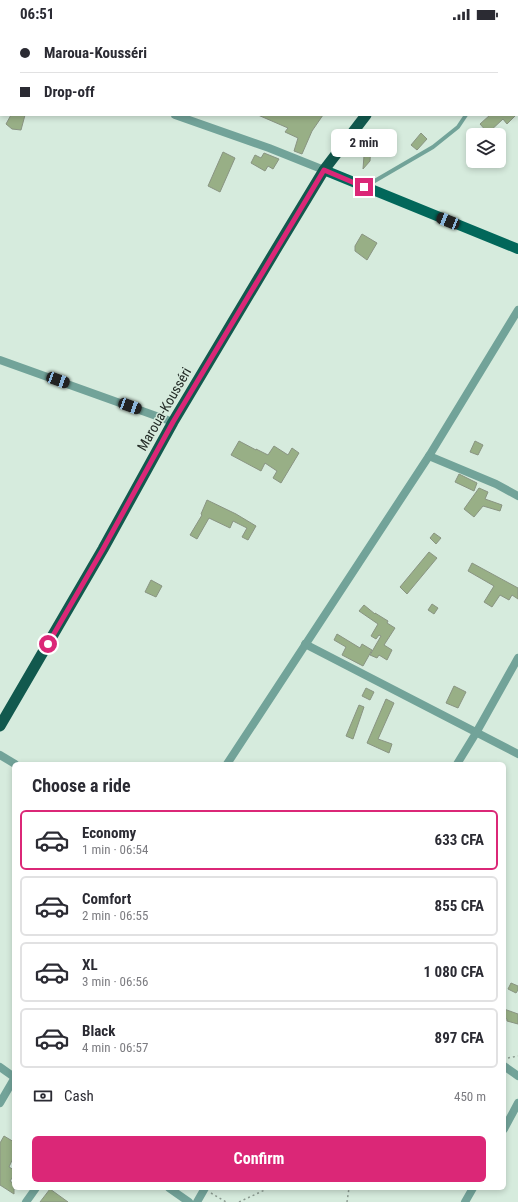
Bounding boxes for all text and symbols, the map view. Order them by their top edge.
text: 06:51 [20,5,54,23]
text: Maroua-Kousséri [44,44,147,62]
text: Drop-off [44,83,95,101]
map controls [466,128,506,168]
button: layers [466,128,506,168]
callout: 2 min [331,129,397,157]
text: 2 min [350,135,378,150]
route end [355,178,373,196]
car [435,211,461,231]
street label: Maroua-Kousséri [134,365,194,453]
car [45,370,71,390]
car [117,396,143,416]
route start [39,635,57,653]
text: Choose a ride [32,775,131,796]
icon: car [34,822,70,858]
text: Economy [82,824,136,842]
text: 633 CFA [435,831,484,849]
text: 1 min · 06:54 [82,842,148,857]
icon: car [34,888,70,924]
text: Comfort [82,890,131,908]
text: 855 CFA [435,897,484,915]
text: 2 min · 06:55 [82,908,148,923]
icon: car [34,954,70,990]
text: XL [82,956,98,974]
text: 1 080 CFA [424,963,484,981]
text: 3 min · 06:56 [82,974,148,989]
icon: car [34,1020,70,1056]
text: Black [82,1022,115,1040]
text: 897 CFA [435,1029,484,1047]
text: 4 min · 06:57 [82,1040,148,1055]
icon: cash [32,1085,54,1107]
text: Cash [64,1087,94,1105]
text: 450 m [454,1089,486,1104]
button: Confirm [32,1136,486,1182]

